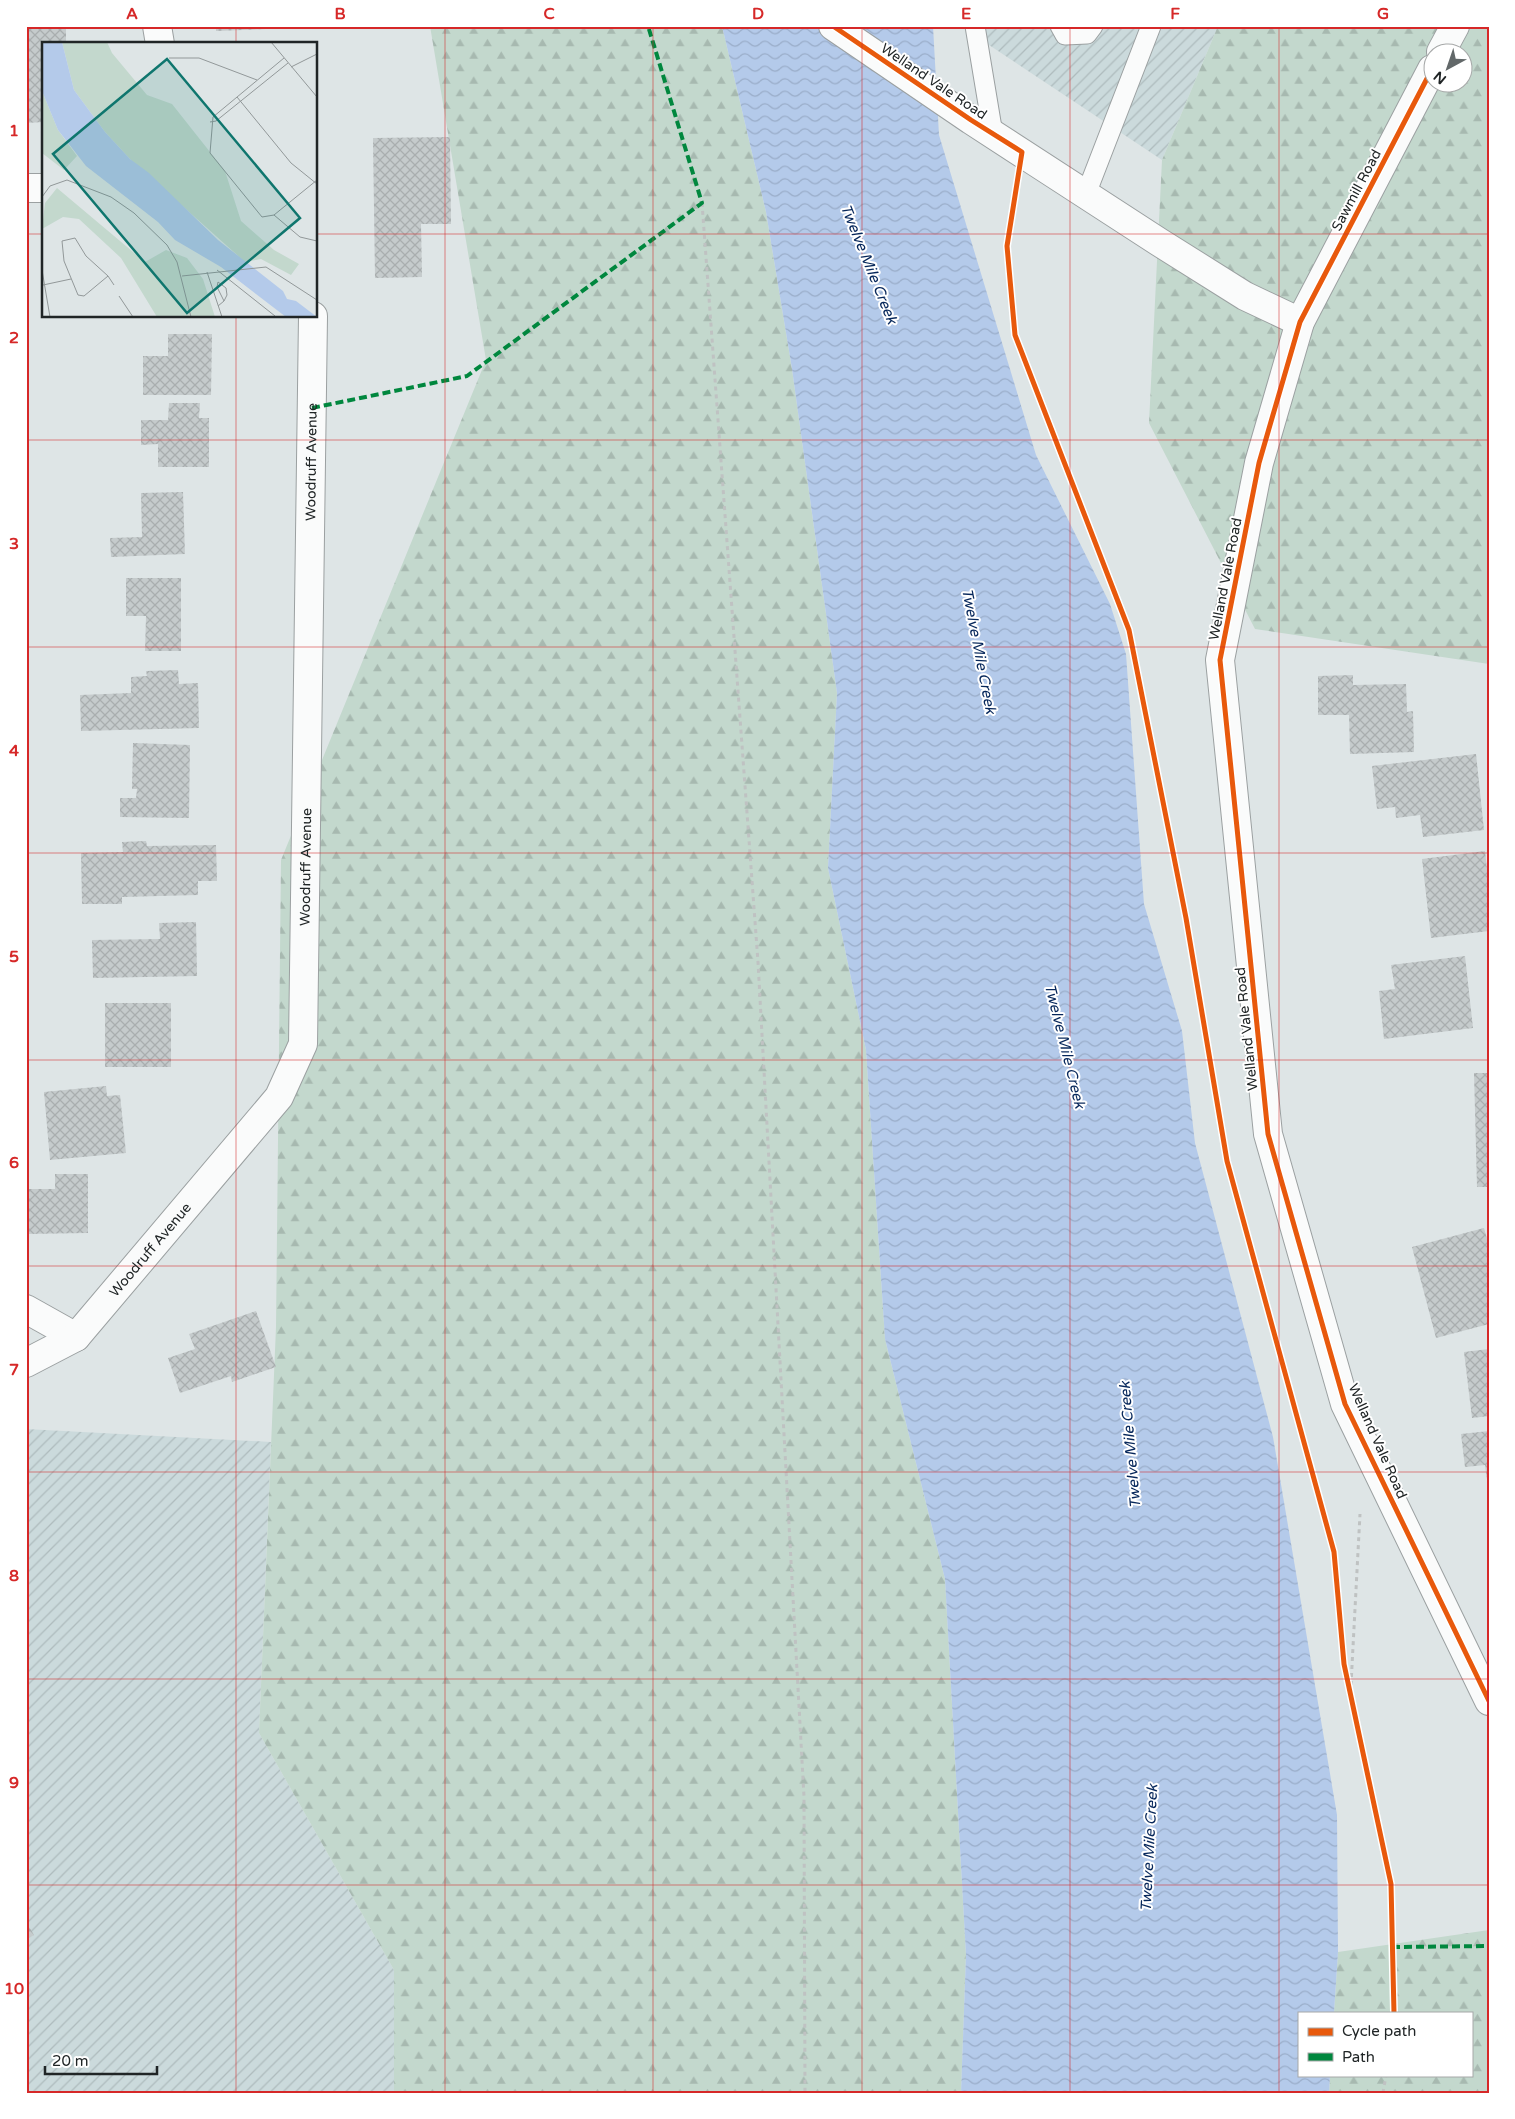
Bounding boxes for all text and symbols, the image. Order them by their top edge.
text: A [126,4,138,24]
text: B [334,4,346,24]
text: C [543,4,555,24]
text: D [752,4,764,24]
text: E [961,4,971,24]
text: F [1170,4,1180,24]
text: G [1377,4,1389,24]
street label: Welland Vale Road [877,40,990,123]
inset map [42,42,318,318]
north arrow [1422,42,1472,92]
text: N [1430,67,1450,88]
text: 1 [9,121,19,141]
street label: Sawmill Road [1328,147,1385,234]
water label: Twelve Mile Creek [837,202,902,328]
text: 2 [9,328,19,348]
street label: Woodruff Avenue [302,403,321,521]
street label: Welland Vale Road [1205,516,1246,642]
text: 3 [9,534,19,554]
water label: Twelve Mile Creek [958,587,1000,717]
text: 4 [9,741,19,761]
street label: Woodruff Avenue [297,808,315,926]
text: 5 [9,947,19,967]
street label: Welland Vale Road [1232,966,1261,1092]
water label: Twelve Mile Creek [1041,982,1090,1112]
text: 6 [9,1153,19,1173]
street label: Woodruff Avenue [106,1199,195,1300]
text: 7 [9,1360,19,1380]
water label: Twelve Mile Creek [1115,1379,1145,1509]
street label: Welland Vale Road [1344,1381,1411,1501]
text: 8 [9,1566,19,1586]
text: 9 [9,1773,19,1793]
water label: Twelve Mile Creek [1137,1782,1161,1912]
text: 10 [4,1979,24,1999]
legend [1298,2012,1472,2076]
text: Cycle path [1342,2022,1416,2040]
scale bar [45,2044,158,2076]
text: Path [1342,2048,1375,2066]
text: 20 m [52,2052,89,2070]

